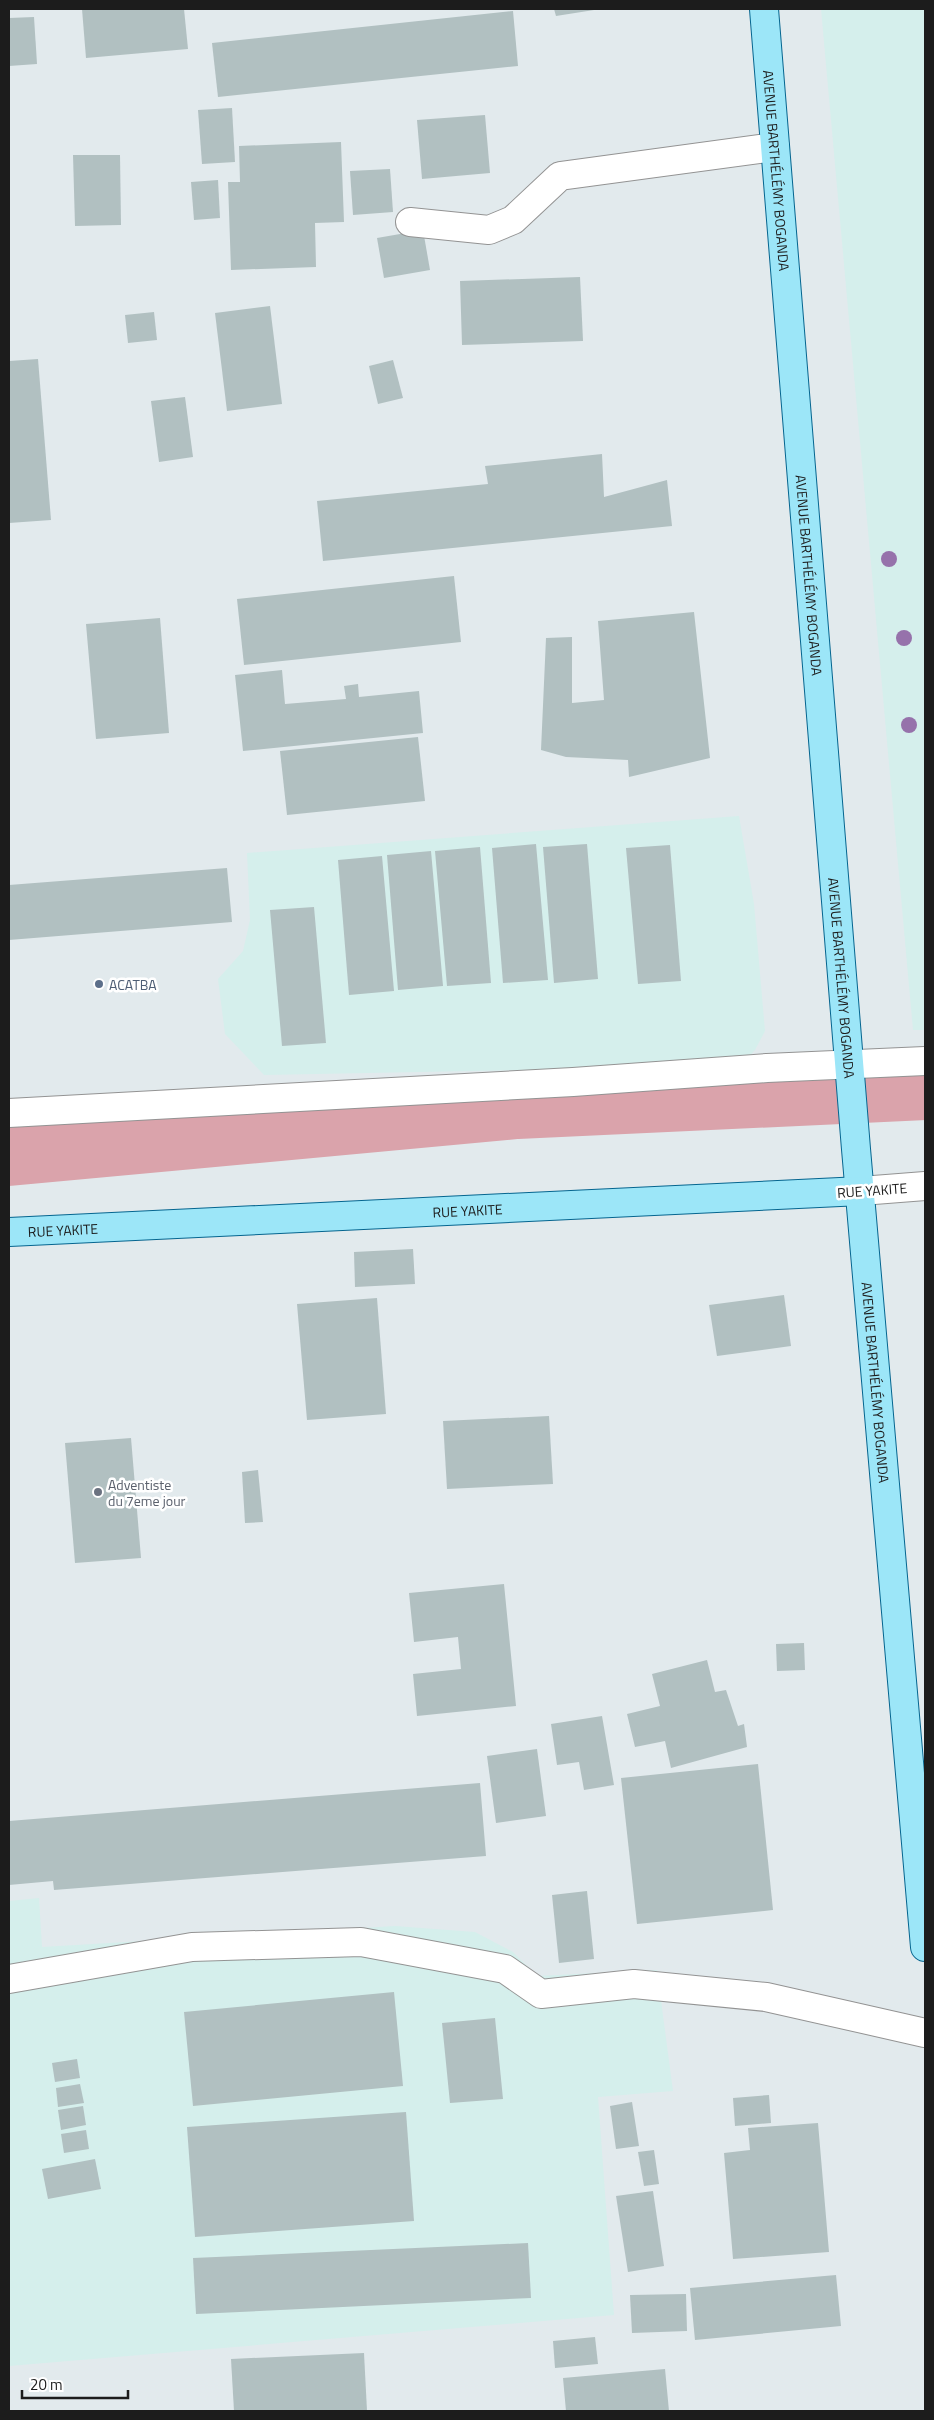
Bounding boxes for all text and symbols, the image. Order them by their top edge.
street label: AVENUE BARTHÉLÉMY BOGANDA [758,69,796,272]
street label: AVENUE BARTHÉLÉMY BOGANDA [791,474,828,677]
street label: AVENUE BARTHÉLÉMY BOGANDA [824,877,861,1080]
place label: ACATBA [109,974,157,995]
marker: ACATBA [93,978,105,990]
street label: RUE YAKITE [836,1177,908,1203]
street label: RUE YAKITE [432,1198,503,1222]
street label: RUE YAKITE [27,1217,99,1242]
street label: AVENUE BARTHÉLÉMY BOGANDA [857,1281,895,1484]
place label: Adventiste du 7eme jour [108,1474,186,1511]
marker: Adventiste du 7eme jour [92,1486,104,1498]
scale bar [22,2368,129,2400]
text: 20 m [30,2373,63,2396]

